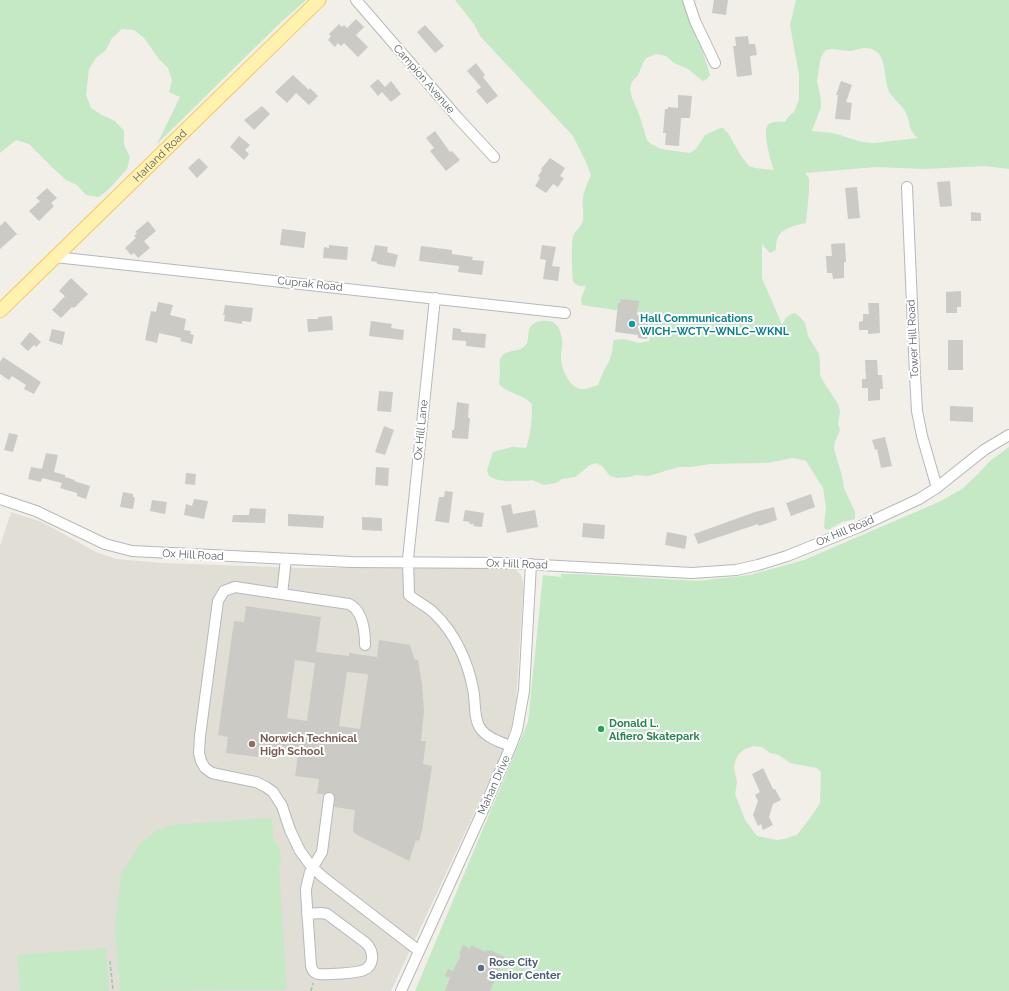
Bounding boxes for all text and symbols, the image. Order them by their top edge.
street label: Campion Avenue [391,42,458,116]
street label: Harland Road [130,126,189,184]
street label: Cuprak Road [277,274,344,294]
street label: Tower Hill Road [904,299,922,379]
place label: Hall Communications WICH–WCTY–WNLC–WKNL [640,312,790,338]
marker: Hall Communications WICH–WCTY–WNLC–WKNL [627,319,637,329]
street label: Ox Hill Lane [411,399,431,461]
street label: Ox Hill Road [814,513,876,549]
street label: Ox Hill Road [162,547,224,563]
street label: Ox Hill Road [486,556,548,572]
place label: Donald L. Alfiero Skatepark [609,717,700,743]
marker: Donald L. Alfiero Skatepark [596,724,606,734]
place label: Norwich Technical High School [260,732,358,758]
marker: Norwich Technical High School [247,739,257,749]
street label: Mahan Drive [475,753,513,817]
place label: Rose City Senior Center [489,956,562,982]
marker: Rose City Senior Center [476,963,486,973]

